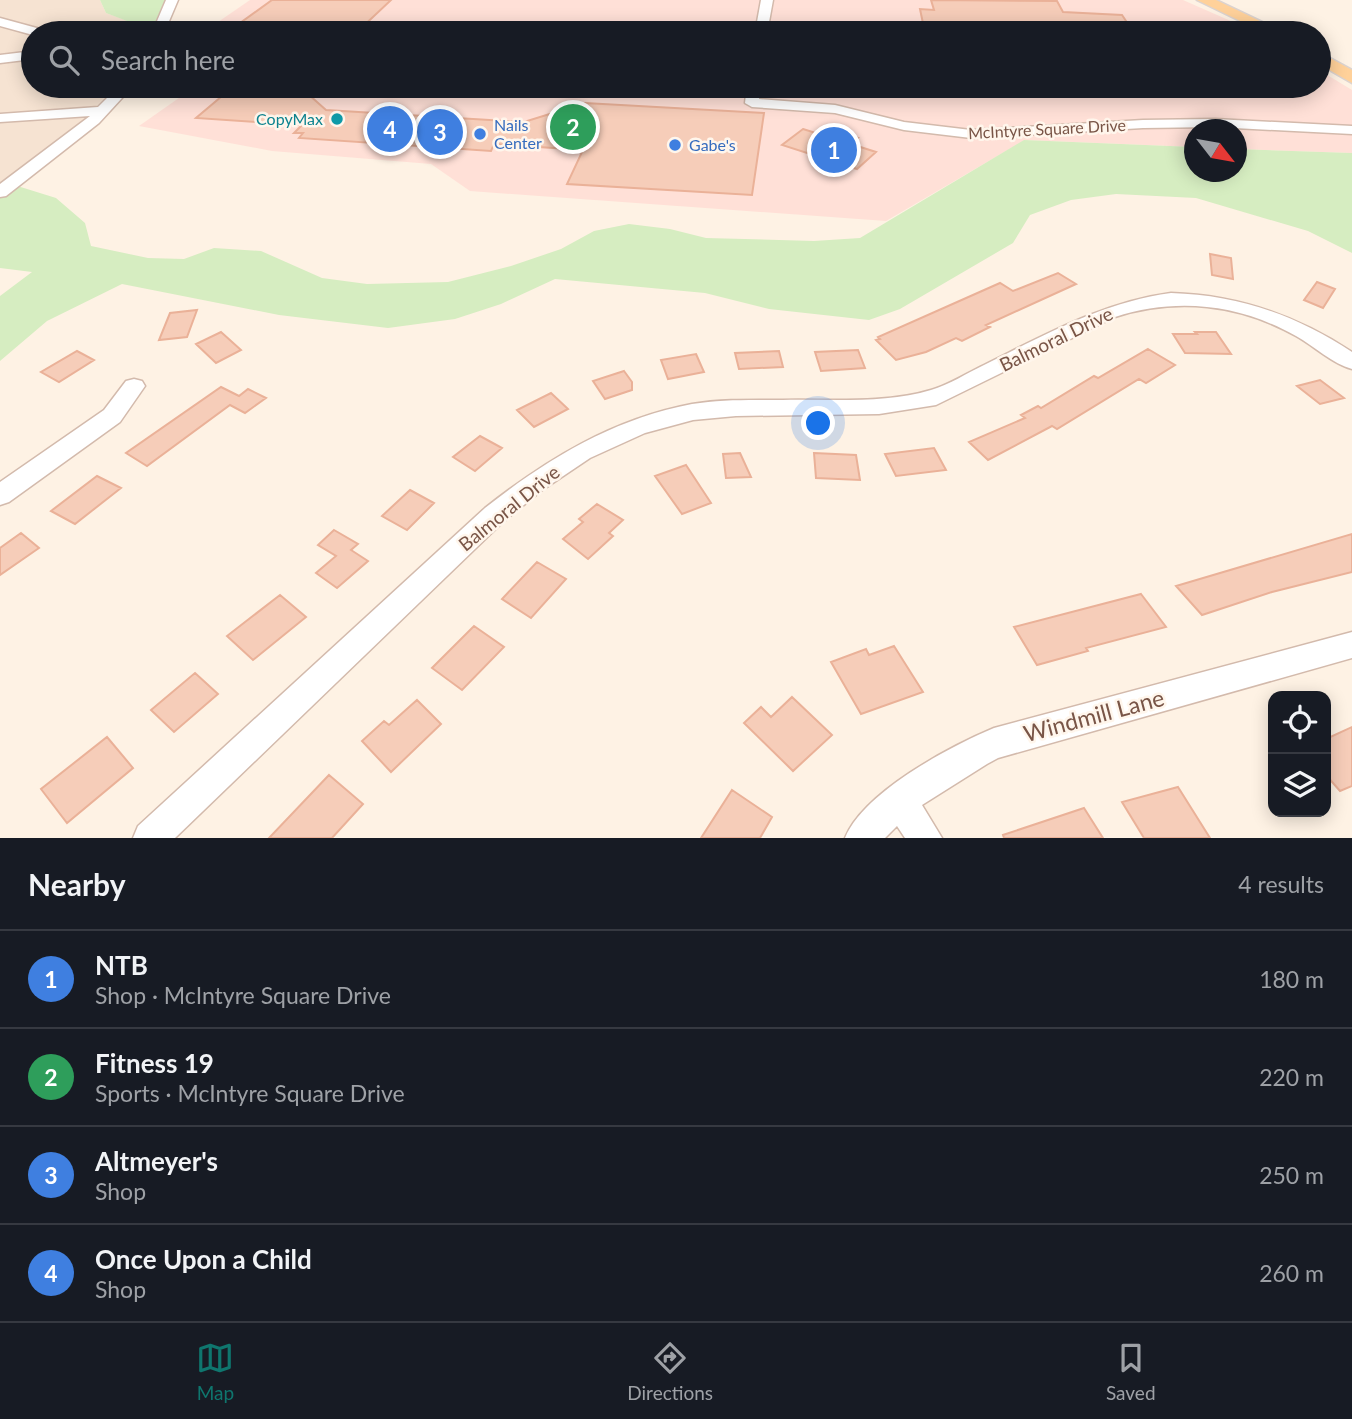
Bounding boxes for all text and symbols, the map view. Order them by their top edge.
search box [21,21,1331,98]
icon: search [45,41,83,79]
text: Search here [101,44,235,76]
pin: 2 [550,101,596,153]
pin: 4 [367,103,413,155]
pin: 3 [417,106,463,158]
place label: CopyMax [256,109,323,128]
marker: CopyMax [329,111,345,127]
place label: Nails Center [494,115,542,152]
street label: McIntyre Square Drive [968,115,1126,142]
north arrow [1184,119,1247,182]
pin: 1 [811,124,857,176]
marker: Nails Center [472,126,488,142]
place label: Gabe's [689,135,736,154]
marker: Gabe's [667,137,683,153]
street label: Balmoral Drive [995,301,1116,376]
your location [801,406,835,440]
street label: Balmoral Drive [454,460,564,555]
street label: Windmill Lane [1020,683,1167,747]
map controls [1268,691,1331,817]
button: locate [1268,691,1331,754]
button: layers [1268,754,1331,817]
text: Nearby [28,866,126,902]
text: 4 results [1238,870,1324,898]
text: NTB [95,949,148,981]
text: 1 [44,965,58,993]
text: 180 m [1259,965,1324,993]
text: Shop · McIntyre Square Drive [95,981,391,1009]
text: Fitness 19 [95,1047,214,1079]
text: 2 [44,1063,58,1091]
text: 220 m [1259,1063,1324,1091]
text: Sports · McIntyre Square Drive [95,1079,405,1107]
text: Altmeyer's [95,1145,218,1177]
text: 3 [44,1161,58,1189]
text: 250 m [1259,1161,1324,1189]
text: Shop [95,1177,146,1205]
text: Once Upon a Child [95,1243,312,1275]
text: 4 [44,1259,58,1287]
text: 260 m [1259,1259,1324,1287]
text: Shop [95,1275,146,1303]
tab: Map [196,1339,234,1404]
tab: Directions [627,1339,713,1404]
tab: Saved [1106,1339,1156,1404]

